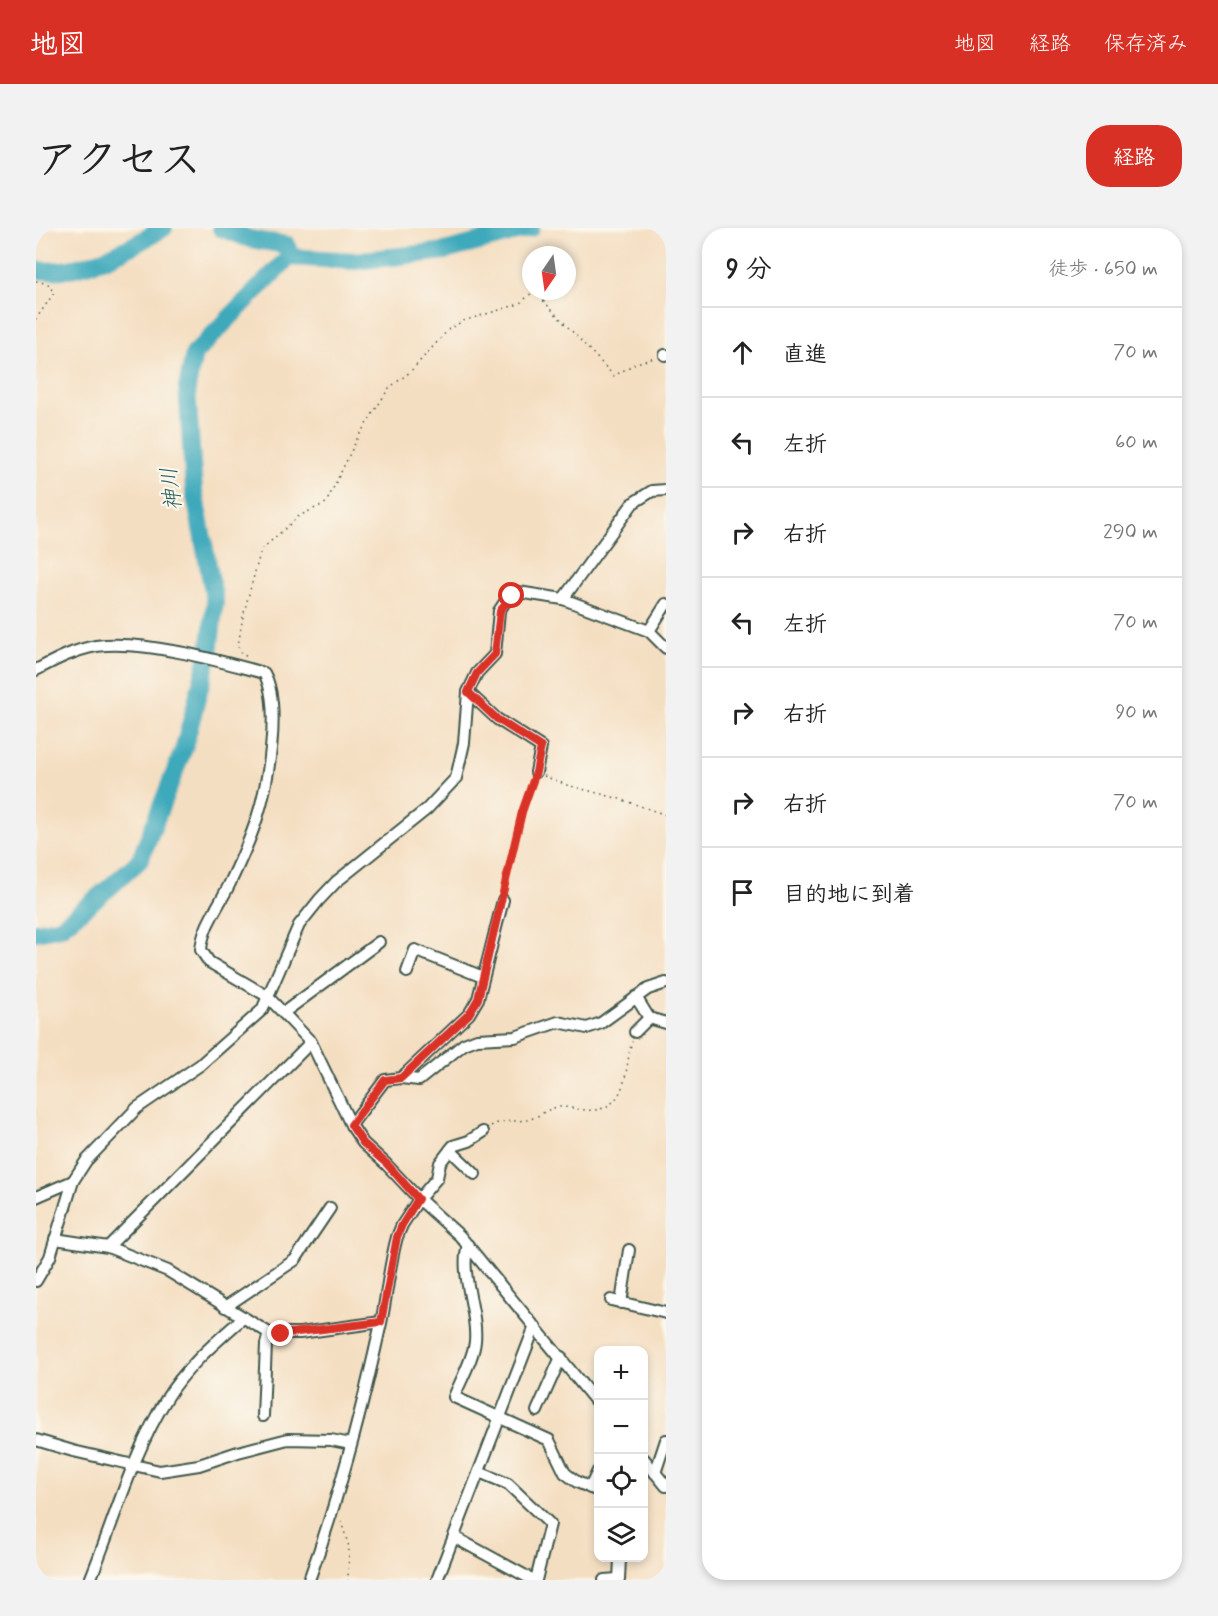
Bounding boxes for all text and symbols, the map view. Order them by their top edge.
text: 地図 [30,27,86,64]
text: 地図 [954,30,996,58]
text: 経路 [1029,30,1071,58]
text: 保存済み [1104,30,1188,58]
button: 経路 [1086,125,1182,187]
text: アクセス [36,134,201,189]
north arrow [522,246,576,300]
text: 9 分 [726,253,772,287]
text: 徒歩 · 650 m [1048,256,1158,283]
icon: ahead [726,336,759,369]
text: 70 m [1113,339,1158,366]
text: 直進 [783,341,827,369]
icon: left [726,426,759,459]
text: 60 m [1115,429,1158,456]
text: 左折 [783,431,827,459]
water label: 神川 [155,465,189,513]
icon: right [726,516,759,549]
text: 290 m [1103,519,1158,546]
text: 右折 [783,521,827,549]
route start [498,582,524,608]
icon: left [726,606,759,639]
text: 70 m [1113,609,1158,636]
text: 左折 [783,611,827,639]
icon: right [726,696,759,729]
text: 90 m [1115,699,1158,726]
text: 右折 [783,701,827,729]
icon: right [726,786,759,819]
text: 70 m [1113,789,1158,816]
text: 右折 [783,791,827,819]
icon: arrive [726,876,759,909]
text: 目的地に到着 [783,881,915,909]
route end [267,1320,293,1346]
map controls [594,1346,648,1562]
button: + [594,1346,648,1400]
button: − [594,1400,648,1454]
button: locate [594,1454,648,1508]
button: layers [594,1508,648,1562]

